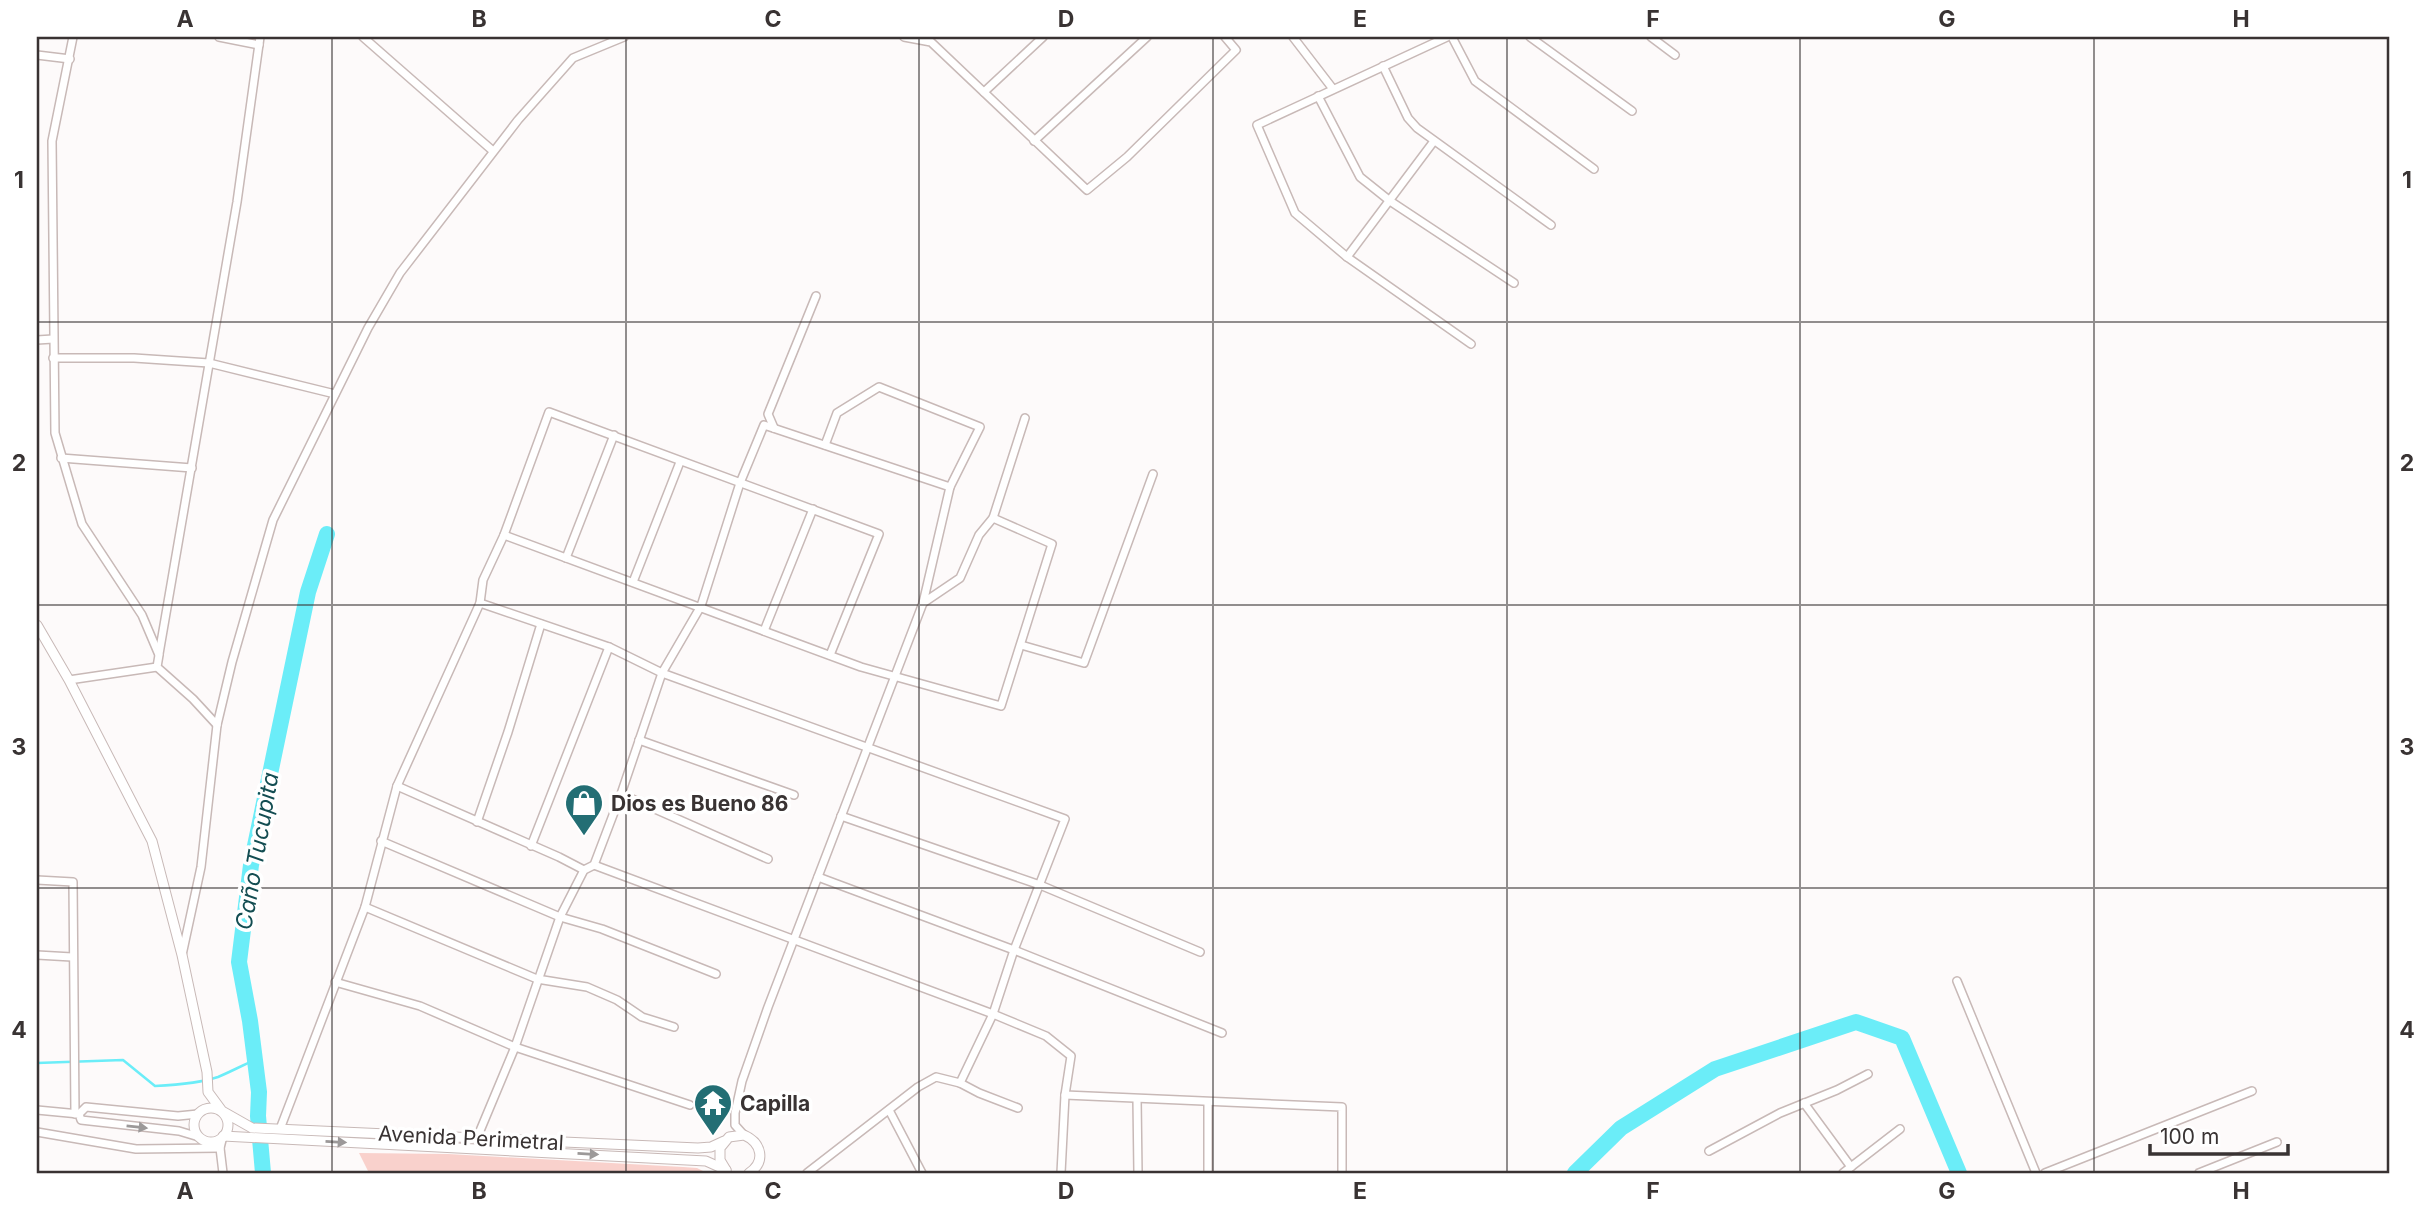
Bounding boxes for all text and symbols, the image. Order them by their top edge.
text: A [176,5,194,33]
text: B [471,5,487,33]
text: C [764,5,782,33]
text: D [1058,5,1074,33]
text: E [1353,5,1367,33]
text: F [1646,5,1660,33]
text: G [1938,5,1956,33]
text: H [2232,5,2250,33]
text: 1 [14,166,24,194]
text: 1 [2402,166,2412,194]
text: 2 [12,449,26,477]
text: 2 [2400,449,2414,477]
text: 3 [12,733,26,761]
text: 3 [2400,733,2414,761]
water label: Caño Tucupita [229,770,285,932]
shop icon: Dios es Bueno 86 [563,782,605,837]
place label: Dios es Bueno 86 [611,791,788,816]
text: 4 [11,1016,27,1044]
text: 4 [2399,1016,2415,1044]
temple icon: Capilla [692,1082,734,1137]
place label: Capilla [740,1091,810,1116]
scale bar [2150,1112,2288,1156]
one-way arrow [126,1121,148,1132]
street label: Avenida Perimetral [378,1121,564,1155]
text: 100 m [2160,1124,2219,1149]
one-way arrow [325,1137,347,1148]
one-way arrow [577,1149,599,1160]
text: A [176,1177,194,1205]
text: B [471,1177,487,1205]
text: C [764,1177,782,1205]
text: D [1058,1177,1074,1205]
text: E [1353,1177,1367,1205]
text: F [1646,1177,1660,1205]
text: G [1938,1177,1956,1205]
text: H [2232,1177,2250,1205]

